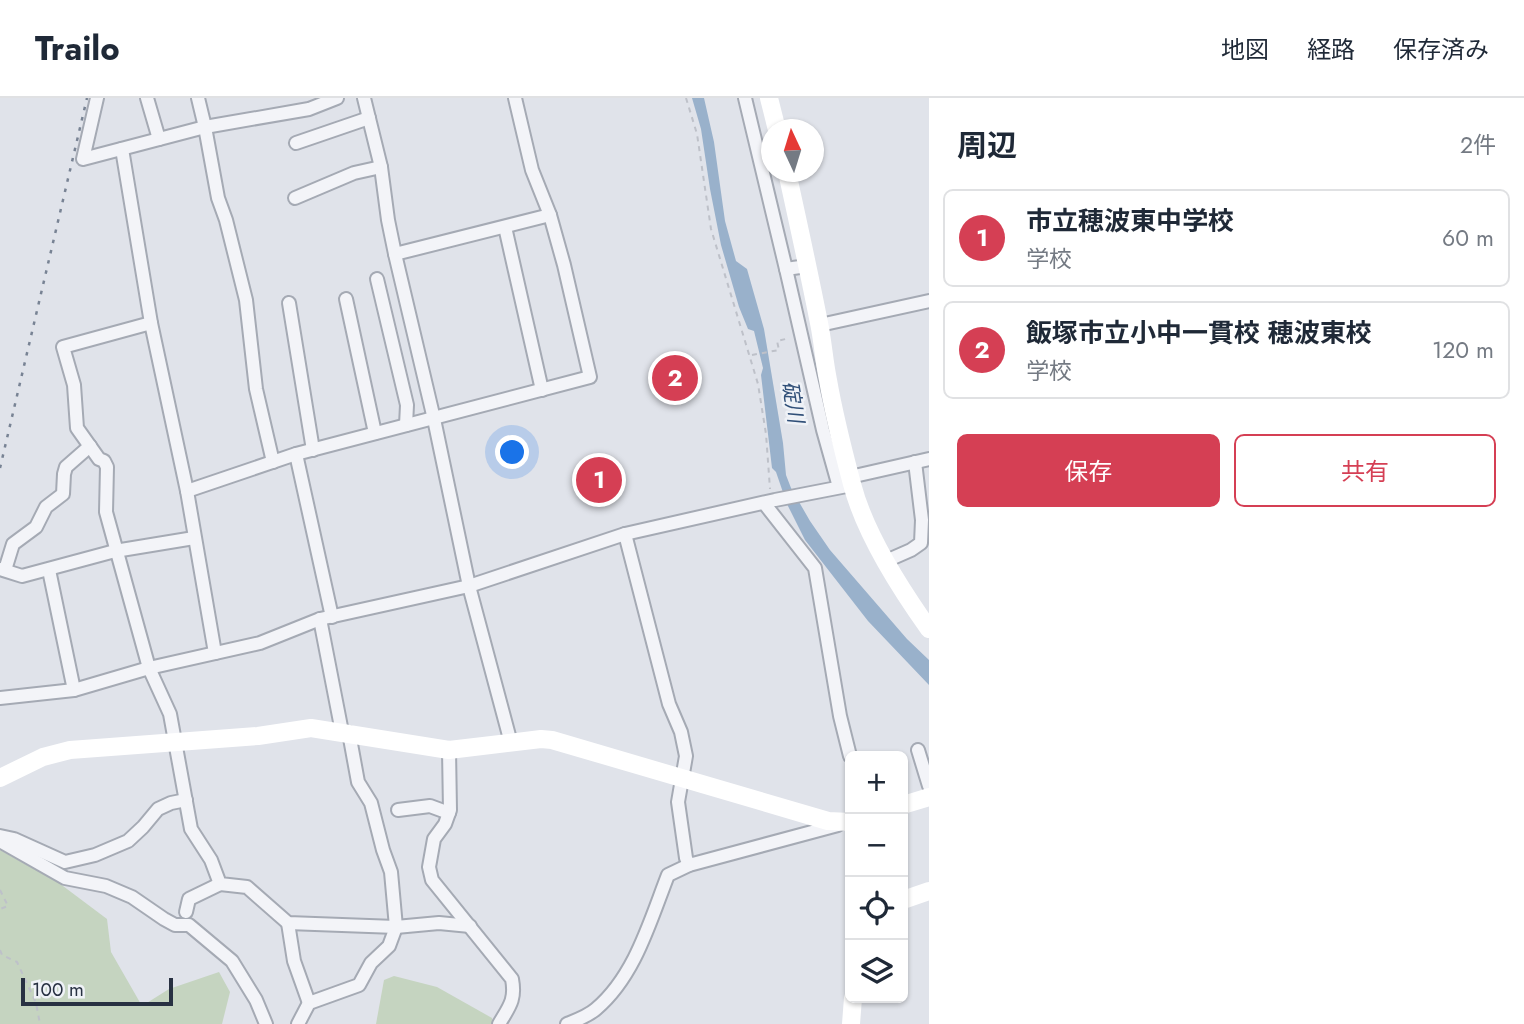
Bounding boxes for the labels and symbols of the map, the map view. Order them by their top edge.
north arrow [761,119,824,182]
pin: 2 [652,352,698,404]
water label: 碇川 [775,379,811,427]
your location [495,435,529,469]
pin: 1 [576,454,622,506]
scale bar [21,975,173,1007]

